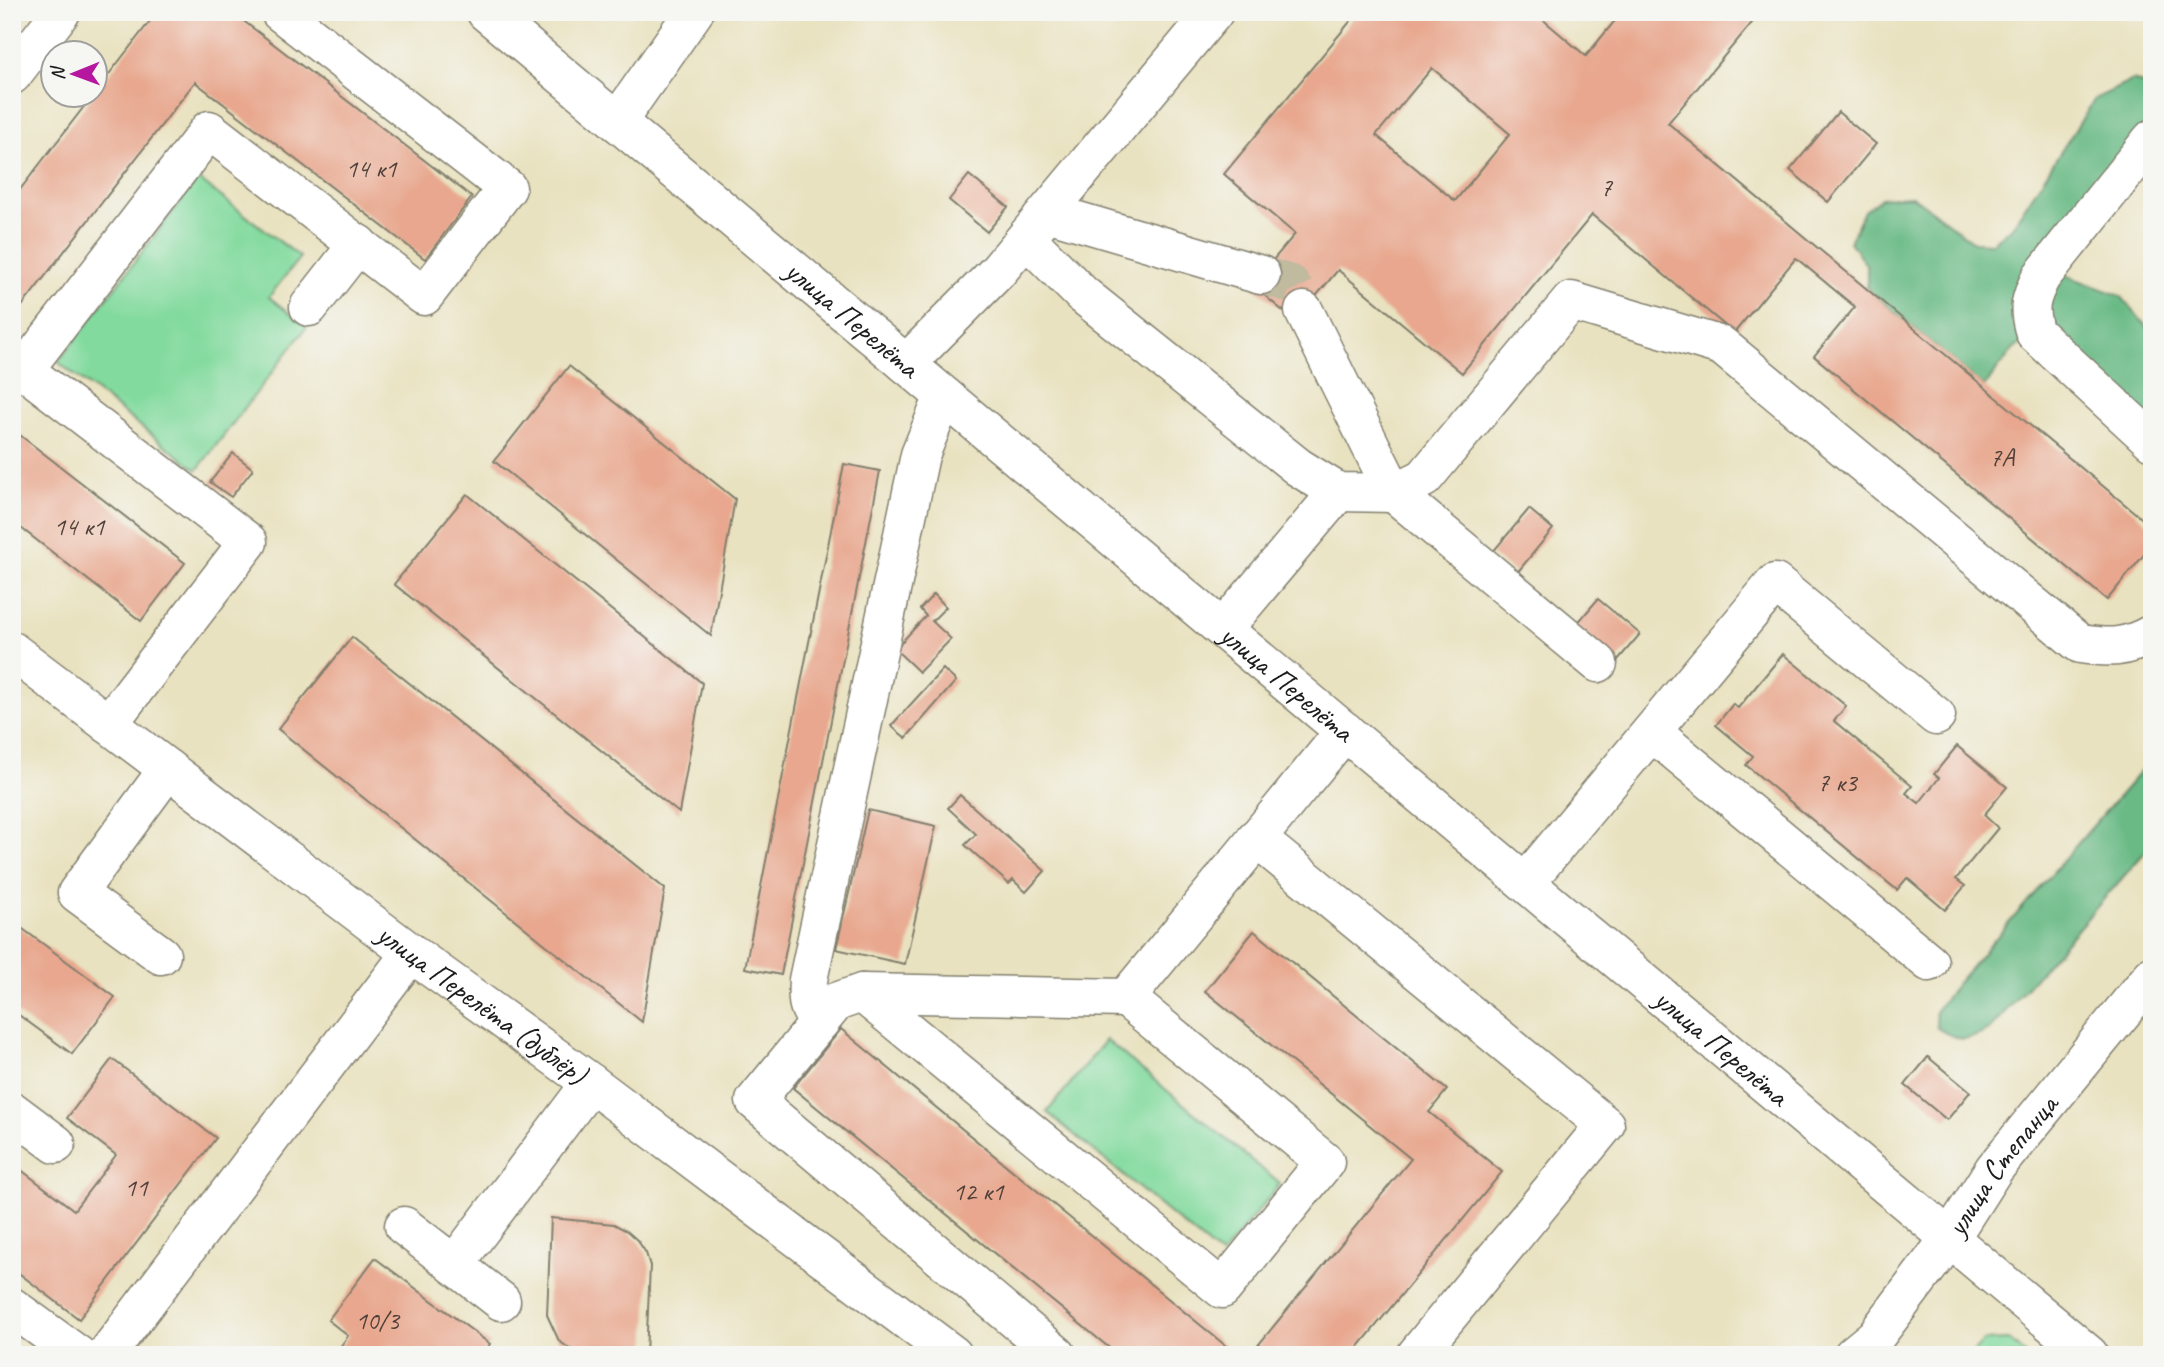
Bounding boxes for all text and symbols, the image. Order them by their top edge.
north arrow [38,38,108,108]
text: N [46,65,70,80]
house number: 14 к1 [346,152,398,185]
house number: 7 [1600,171,1613,204]
street label: улица Перелёта [776,251,929,387]
house number: 7А [1990,441,2016,474]
house number: 14 к1 [54,510,106,543]
street label: улица Перелёта [1211,615,1363,751]
house number: 7 к3 [1817,766,1859,799]
street label: улица Перелёта (дублёр) [368,914,596,1094]
street label: улица Перелёта [1645,979,1798,1116]
street label: улица Степанца [1936,1085,2068,1245]
house number: 11 [124,1171,149,1204]
house number: 12 к1 [953,1175,1005,1208]
house number: 10/3 [355,1304,401,1337]

